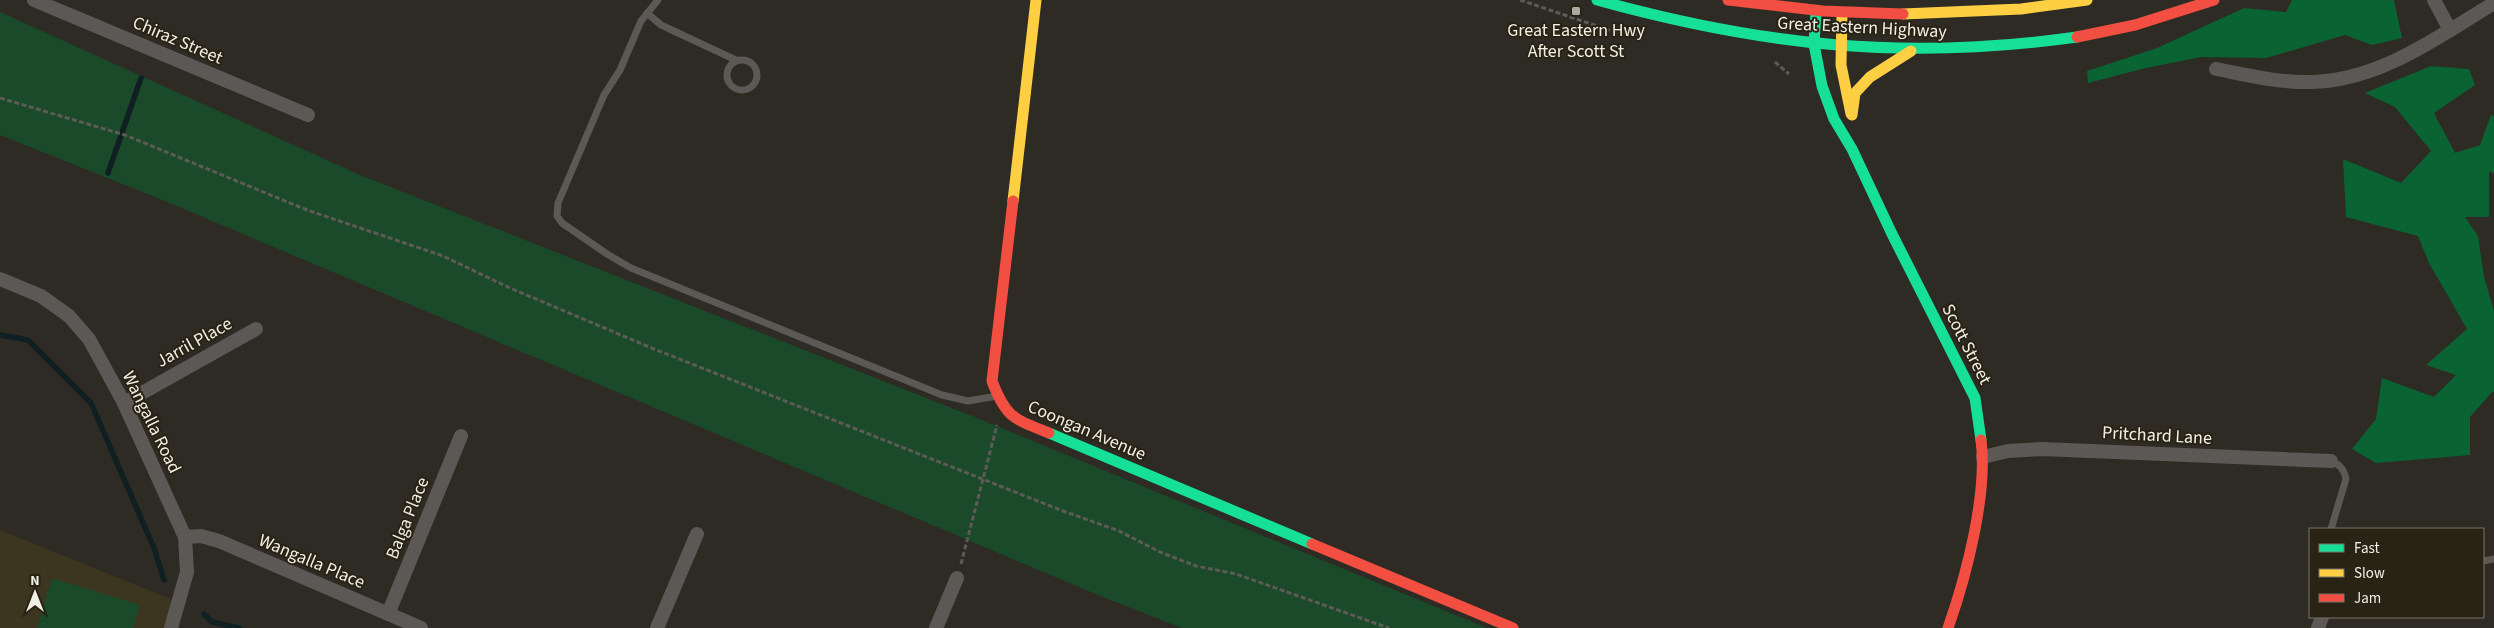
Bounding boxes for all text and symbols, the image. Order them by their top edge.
marker: Great Eastern Hwy After Scott St [1570,5,1582,17]
street label: Chiraz Street [129,10,227,71]
street label: Great Eastern Highway [1777,11,1948,44]
place label: Great Eastern Hwy After Scott St [1507,18,1645,64]
street label: Scott Street [1936,300,1998,389]
street label: Jarril Place [152,311,237,374]
street label: Wangalla Road [116,367,187,478]
street label: Coongan Avenue [1024,394,1150,467]
street label: Pritchard Lane [2101,420,2213,451]
street label: Balga Place [380,473,435,563]
street label: Wangalla Place [255,528,369,595]
legend [2309,528,2484,618]
text: Fast [2354,538,2380,559]
text: Slow [2354,563,2385,584]
north arrow [10,568,60,618]
text: N [30,571,40,591]
text: Jam [2354,588,2381,609]

